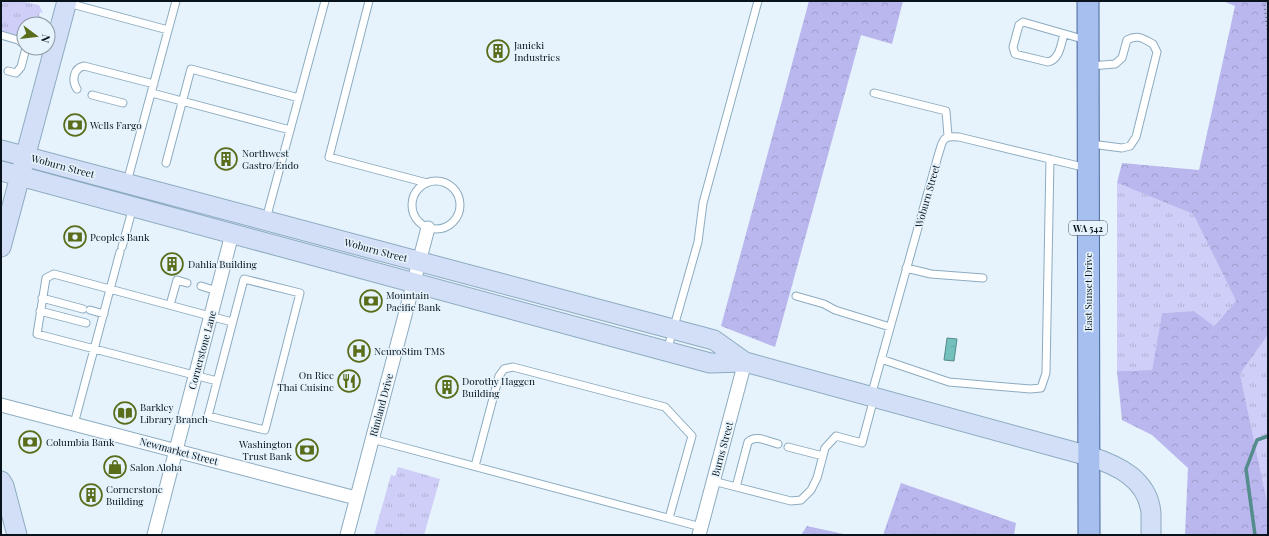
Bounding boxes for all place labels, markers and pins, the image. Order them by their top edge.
building icon: Janicki Industries [485,38,511,64]
place label: Janicki Industries [513,38,560,64]
bank icon: Wells Fargo [62,112,88,138]
place label: Wells Fargo [89,118,142,132]
building icon: Northwest Gastro/Endo [213,146,239,172]
place label: Northwest Gastro/Endo [242,146,299,172]
bank icon: Peoples Bank [62,224,88,250]
place label: Peoples Bank [90,230,150,244]
building icon: Dahlia Building [159,251,185,277]
place label: Dahlia Building [188,257,258,271]
bank icon: Mountain Pacific Bank [358,288,384,314]
place label: Mountain Pacific Bank [386,288,441,314]
hospital icon: NeuroStim TMS [346,338,372,364]
place label: NeuroStim TMS [374,344,445,358]
place label: On Rice Thai Cuisine [278,368,334,394]
restaurant icon: On Rice Thai Cuisine [336,368,362,394]
building icon: Dorothy Haggen Building [434,374,460,400]
place label: Dorothy Haggen Building [462,374,535,400]
library icon: Barkley Library Branch [112,400,138,426]
place label: Barkley Library Branch [140,400,208,426]
bank icon: Columbia Bank [17,429,43,455]
place label: Columbia Bank [46,435,115,449]
place label: Washington Trust Bank [238,437,292,463]
bank icon: Washington Trust Bank [294,437,320,463]
shop icon: Salon Aloha [102,454,128,480]
place label: Salon Aloha [130,460,182,474]
building icon: Cornerstone Building [78,482,104,508]
place label: Cornerstone Building [106,482,163,508]

